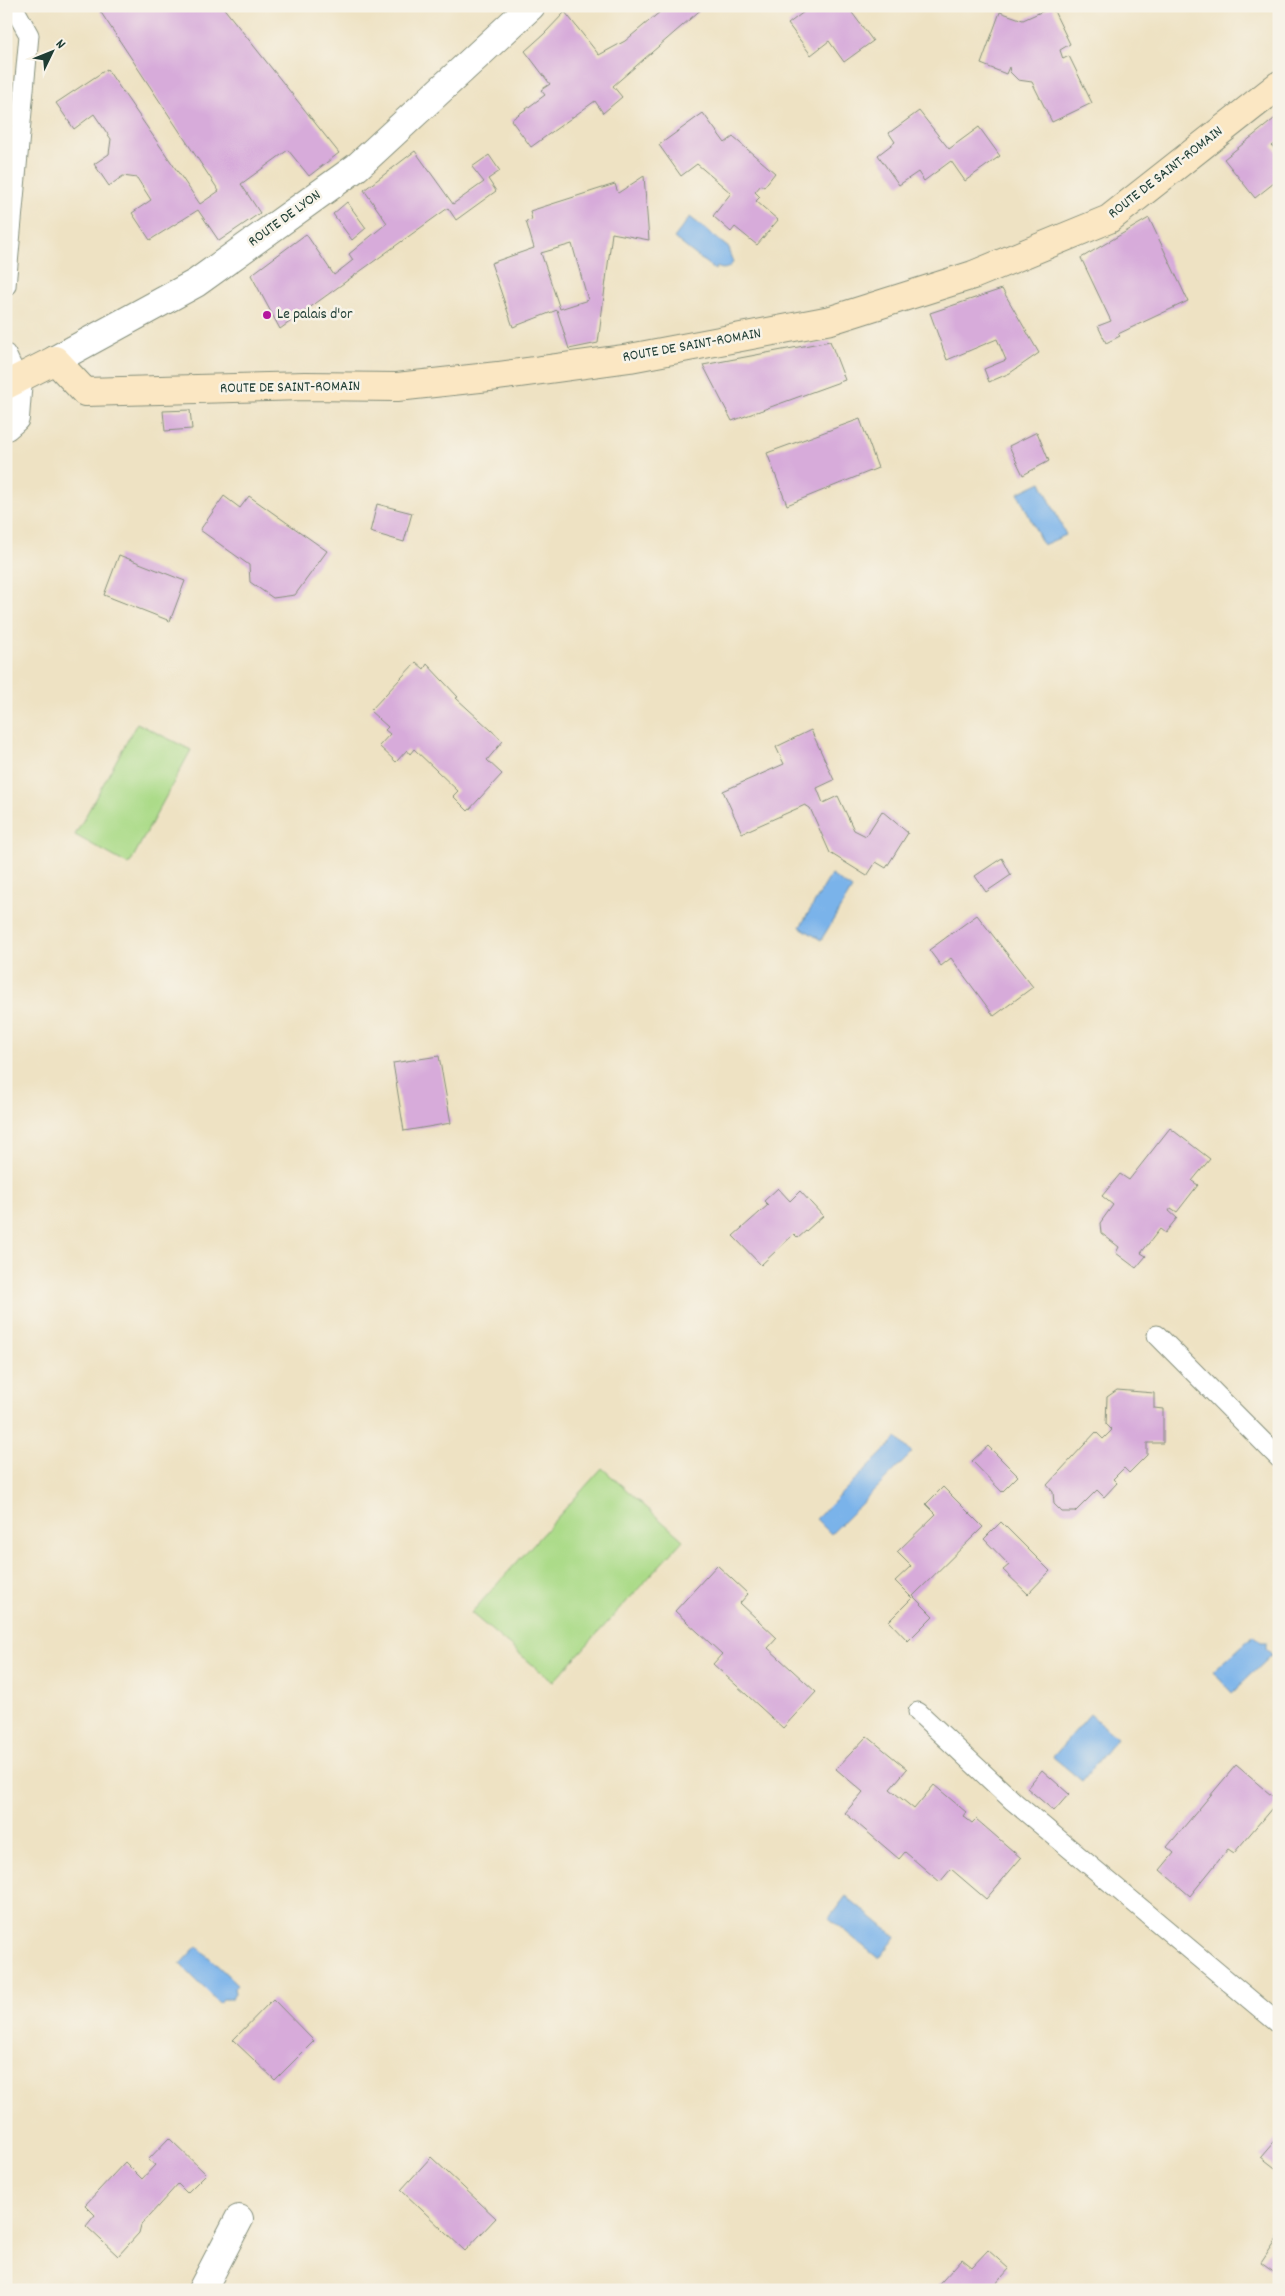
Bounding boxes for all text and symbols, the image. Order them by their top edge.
north arrow [28,28,78,78]
text: N [50,35,70,54]
street label: ROUTE DE SAINT-ROMAIN [1104,121,1228,225]
street label: ROUTE DE LYON [244,185,326,253]
place label: Le palais d'or [277,304,353,326]
marker: Le palais d'or [261,309,273,321]
street label: ROUTE DE SAINT-ROMAIN [621,323,763,369]
street label: ROUTE DE SAINT-ROMAIN [220,376,360,400]

